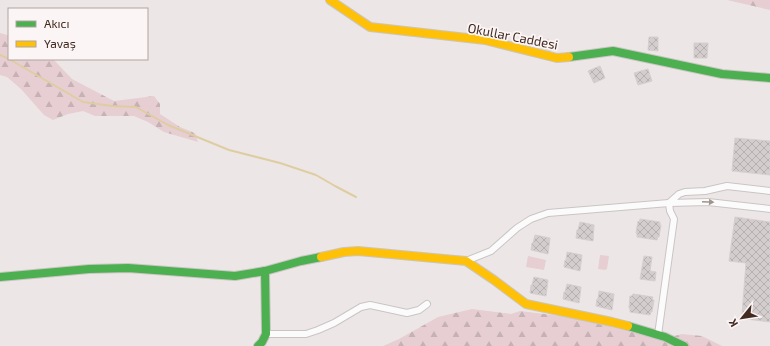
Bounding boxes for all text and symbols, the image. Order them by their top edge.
legend [8,8,148,60]
text: Akıcı [44,16,69,30]
street label: Okullar Caddesi [466,19,560,53]
text: Yavaş [44,36,76,51]
one-way arrow [702,199,714,206]
north arrow [722,298,762,338]
text: K [726,317,740,330]

